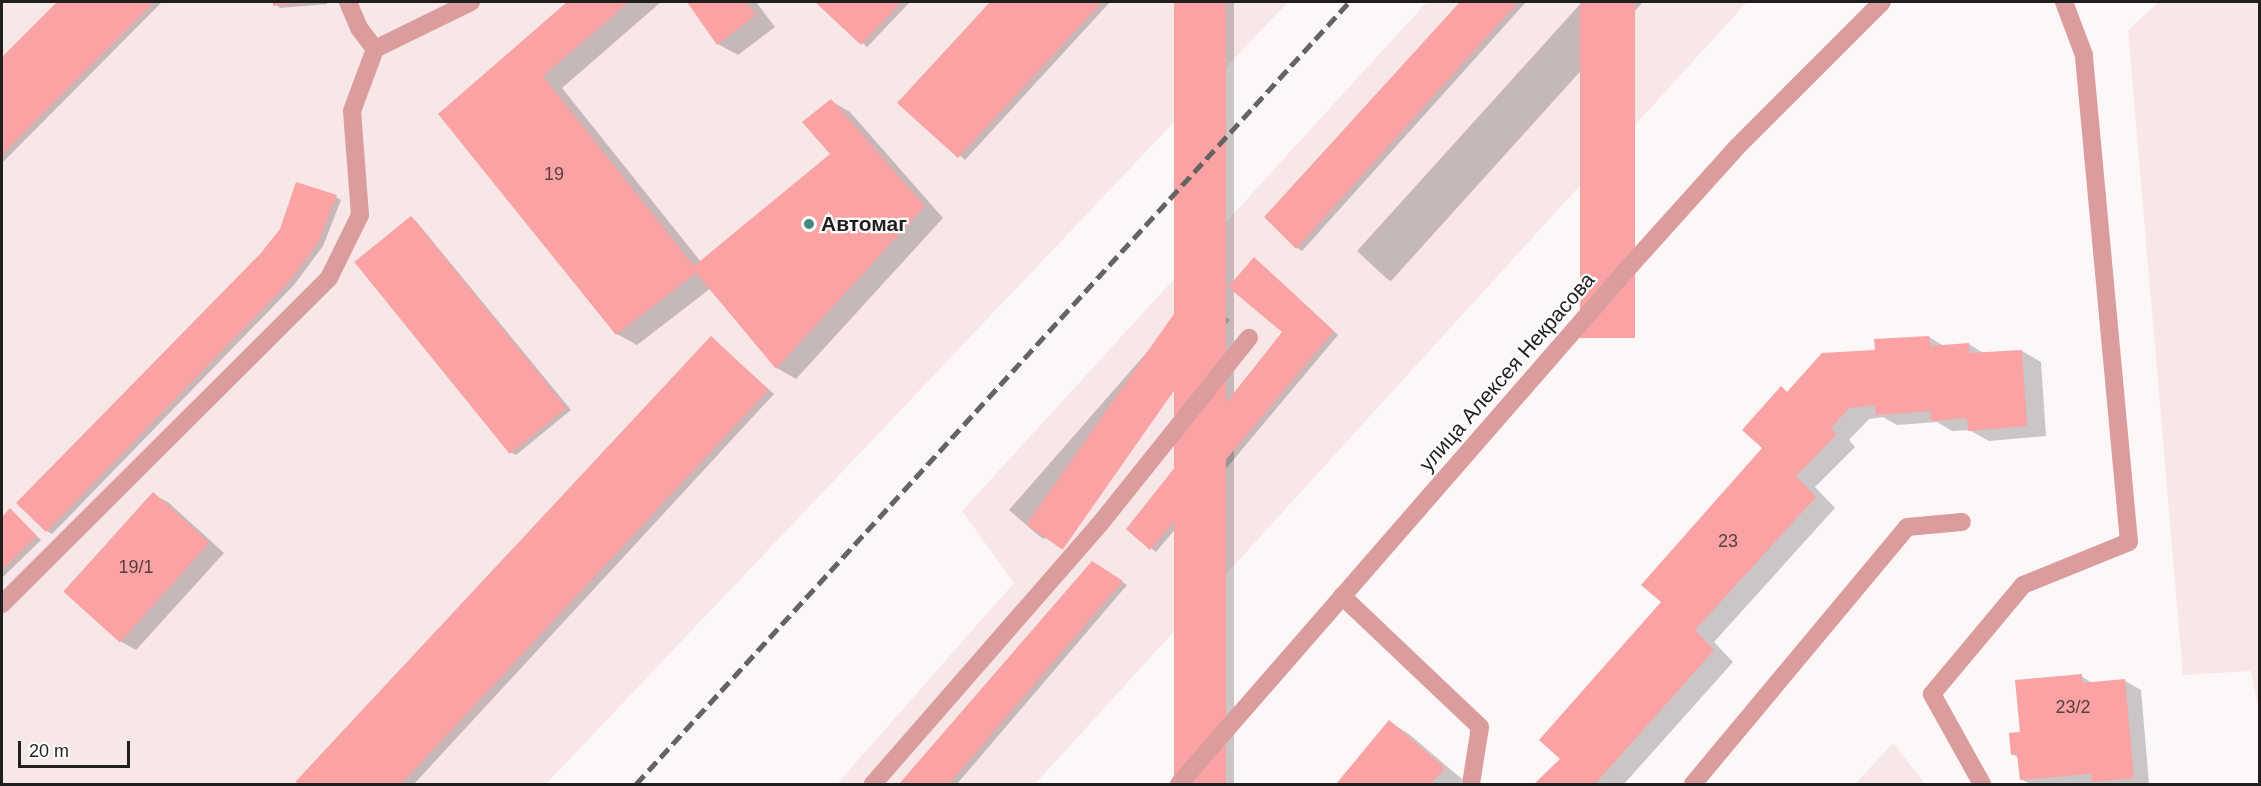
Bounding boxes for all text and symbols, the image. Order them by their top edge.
house number: 19 [544,163,564,185]
place label: Автомаг [821,211,907,237]
marker: Автомаг [802,217,816,231]
street label: улица Алексея Некрасова [1414,268,1600,476]
house number: 23 [1718,530,1738,552]
house number: 19/1 [118,556,154,578]
house number: 23/2 [2055,696,2091,718]
scale bar [21,729,134,767]
text: 20 m [29,741,69,761]

